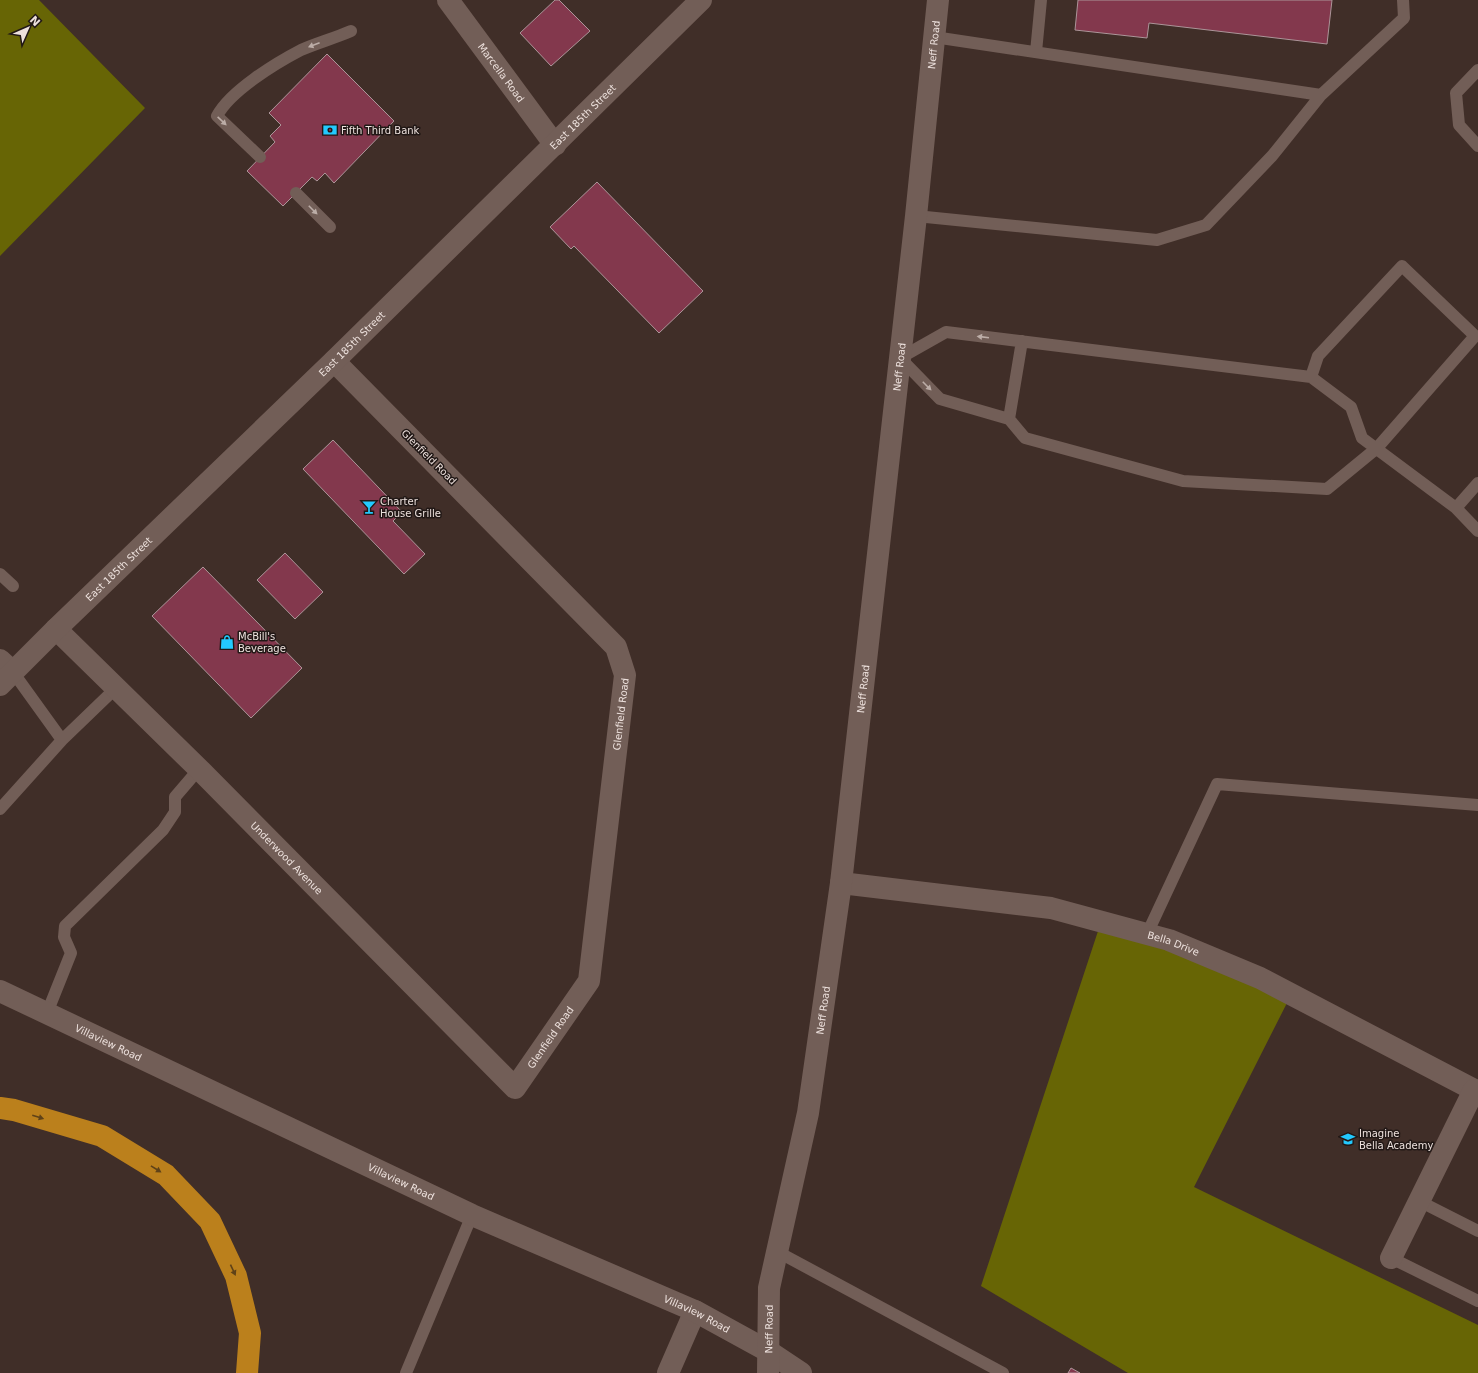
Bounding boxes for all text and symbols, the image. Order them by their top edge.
north arrow [8,8,48,48]
text: N [27,13,43,29]
street label: Neff Road [925,20,941,70]
street label: Marcella Road [476,41,527,104]
one-way arrow [308,43,320,49]
street label: East 185th Street [547,82,618,151]
one-way arrow [218,116,227,125]
bank icon: Fifth Third Bank [322,122,338,138]
place label: Fifth Third Bank [341,125,420,136]
one-way arrow [308,205,318,215]
street label: East 185th Street [316,309,387,378]
one-way arrow [977,333,990,340]
street label: Neff Road [891,342,907,392]
one-way arrow [922,381,932,391]
street label: Glenfield Road [399,427,459,487]
place label: Charter House Grille [380,496,441,519]
bar icon: Charter House Grille [361,499,377,515]
street label: East 185th Street [83,534,154,603]
place label: McBill's Beverage [238,631,286,654]
shop icon: McBill's Beverage [219,634,235,650]
street label: Neff Road [855,664,871,714]
street label: Glenfield Road [611,677,630,751]
street label: Underwood Avenue [249,819,325,896]
street label: Bella Drive [1146,929,1201,958]
street label: Neff Road [814,985,832,1035]
street label: Glenfield Road [525,1004,575,1070]
street label: Villaview Road [73,1022,144,1063]
one-way arrow [32,1114,44,1120]
place label: Imagine Bella Academy [1359,1128,1433,1151]
school or university icon: Imagine Bella Academy [1340,1131,1356,1147]
street label: Villaview Road [366,1161,436,1202]
one-way arrow [151,1165,161,1173]
one-way arrow [230,1265,236,1276]
street label: Villaview Road [662,1293,732,1335]
street label: Neff Road [763,1305,774,1353]

